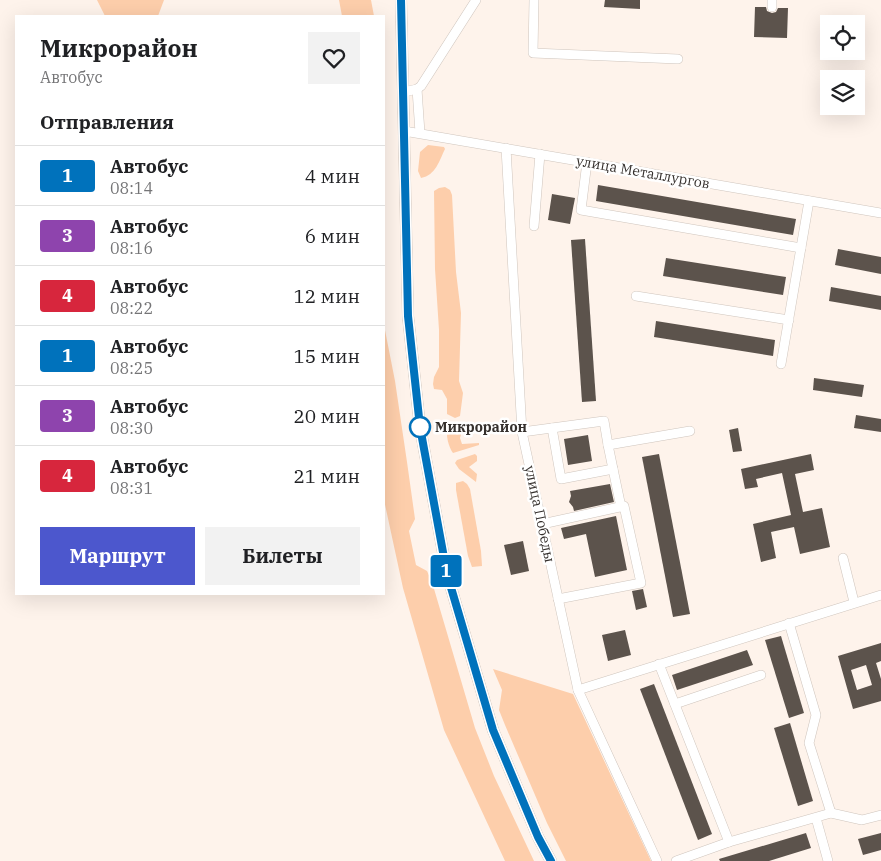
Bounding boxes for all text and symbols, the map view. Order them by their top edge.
map controls [820,15,865,115]
button: locate [820,15,865,60]
text: Микрорайон [40,32,198,64]
button: heart [308,32,360,84]
text: Автобус [40,67,103,87]
button: layers [820,70,865,115]
text: Отправления [40,110,174,134]
street label: улица Металлургов [575,151,711,193]
text: Автобус [110,154,188,178]
text: 1 [62,164,73,187]
text: 4 мин [305,164,360,188]
text: 08:14 [110,178,153,198]
text: Автобус [110,214,188,238]
text: 3 [62,224,73,247]
text: 6 мин [305,224,360,248]
text: 08:16 [110,238,153,258]
text: Автобус [110,274,188,298]
text: 4 [62,284,73,307]
text: 12 мин [293,284,360,308]
text: 08:22 [110,298,153,318]
text: Автобус [110,334,188,358]
text: 1 [62,344,73,367]
text: 15 мин [293,344,360,368]
text: 08:25 [110,358,153,378]
text: Автобус [110,394,188,418]
text: 3 [62,404,73,427]
text: 20 мин [293,404,360,428]
marker: Микрорайон [409,416,431,438]
text: 08:30 [110,418,153,438]
place label: Микрорайон [435,418,527,436]
text: Автобус [110,454,188,478]
text: 4 [62,464,73,487]
text: 21 мин [293,464,360,488]
street label: улица Победы [521,464,559,564]
text: 08:31 [110,478,153,498]
button: Маршрут [40,527,195,585]
button: Билеты [205,527,360,585]
line badge: 1 [430,555,462,587]
text: 1 [441,559,451,582]

